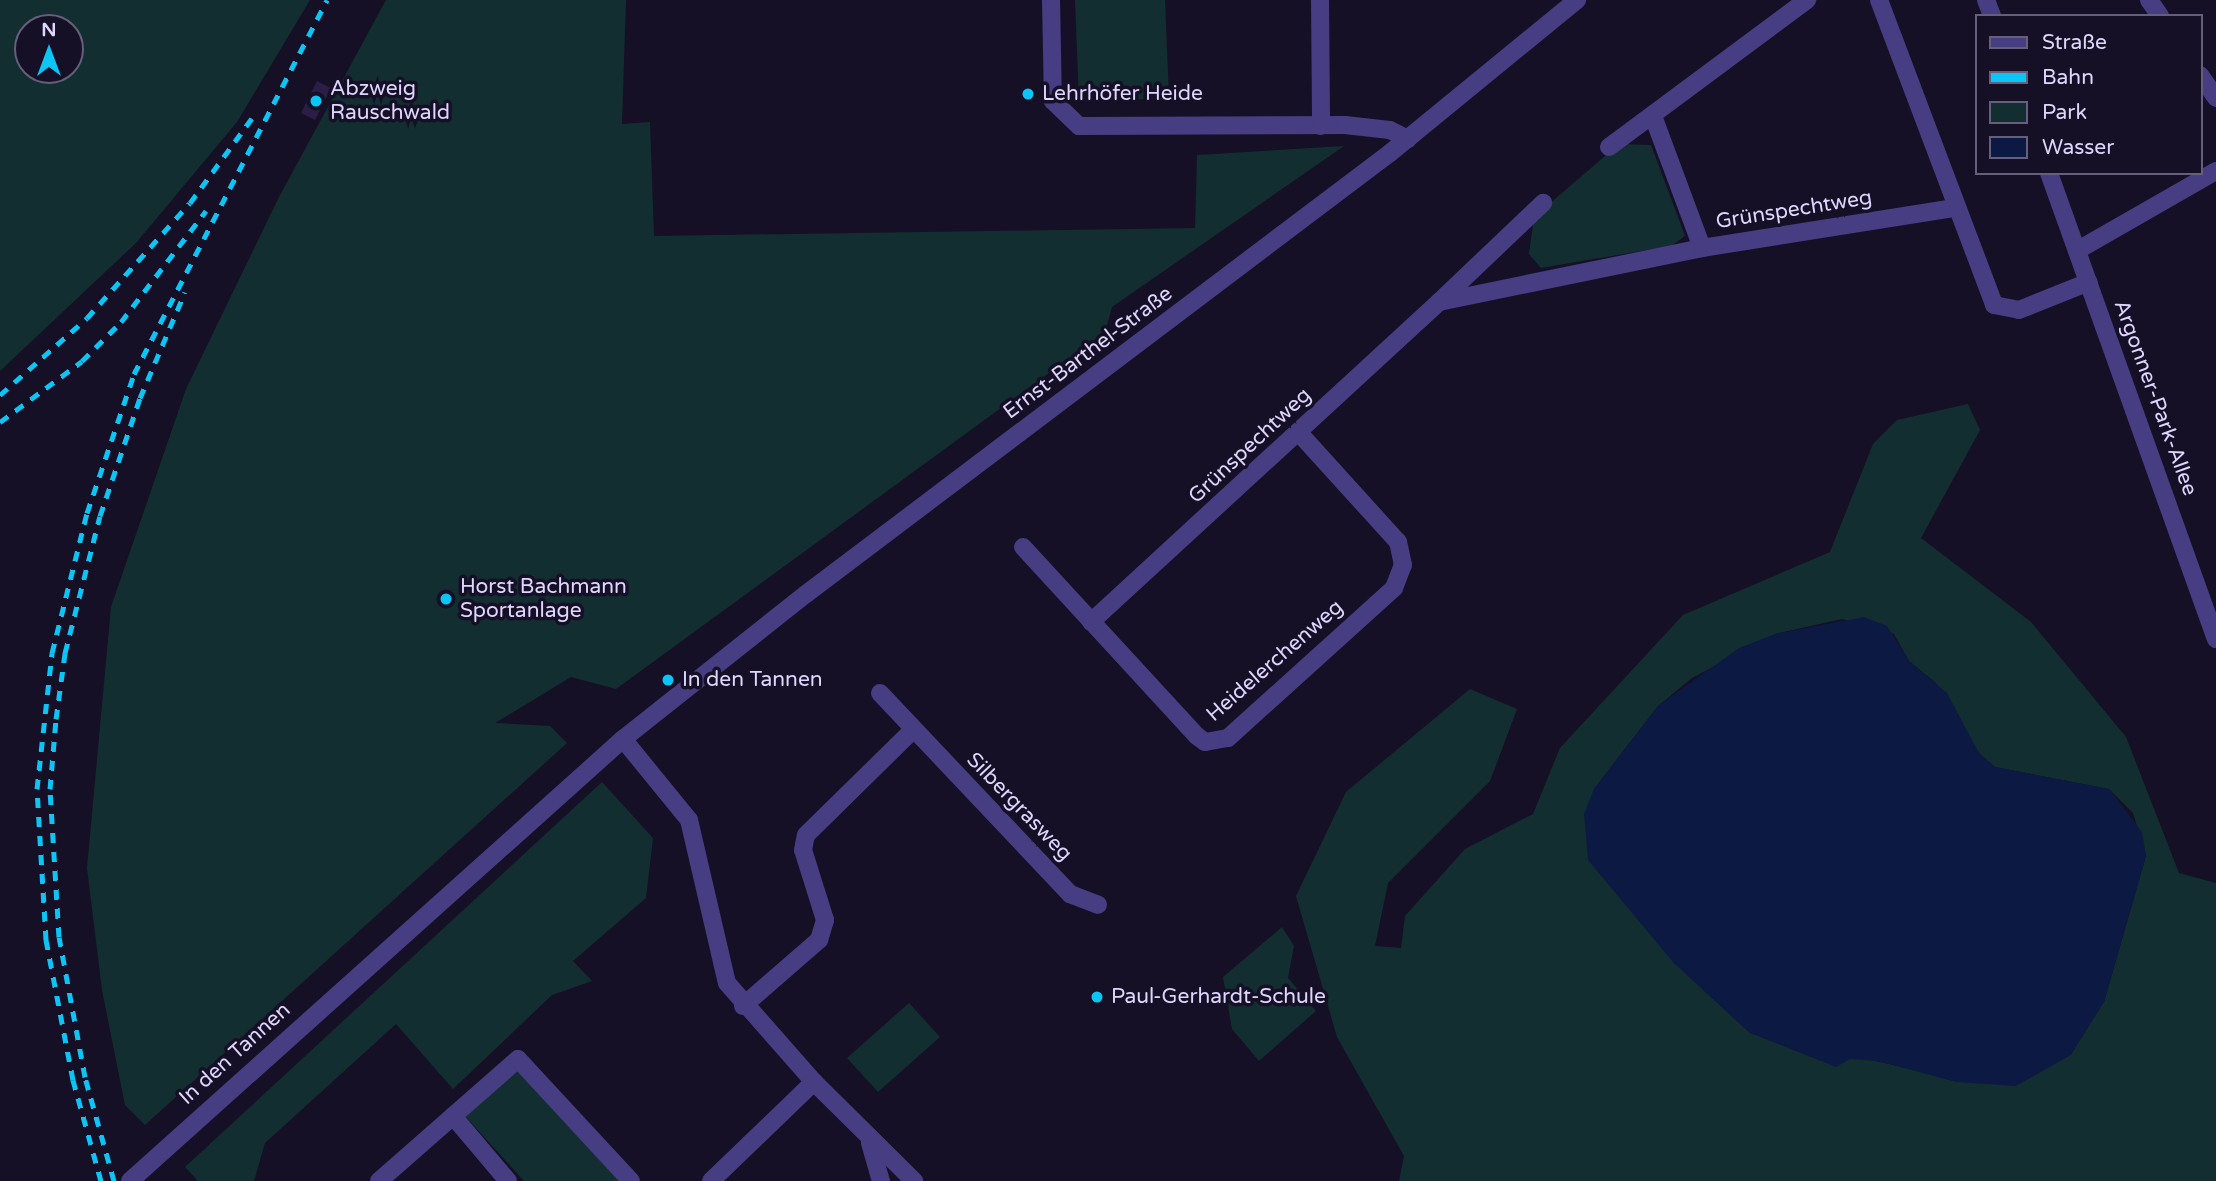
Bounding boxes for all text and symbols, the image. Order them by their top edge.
north arrow [14,14,84,84]
legend [1974,14,2202,175]
text: N [41,19,57,41]
text: Straße [2042,30,2107,55]
text: Bahn [2042,65,2094,90]
place label: Abzweig Rauschwald [330,76,450,126]
place label: Lehrhöfer Heide [1042,81,1203,107]
marker: Lehrhöfer Heide [1020,86,1036,102]
marker: Abzweig Rauschwald [308,93,324,109]
text: Park [2042,100,2087,125]
text: Wasser [2042,135,2114,160]
street label: Grünspechtweg [1714,185,1874,235]
street label: Ernst-Barthel-Straße [999,281,1177,425]
street label: Argonner-Park-Allee [2108,297,2202,499]
street label: Grünspechtweg [1184,383,1316,509]
place label: Horst Bachmann Sportanlage [460,574,627,624]
marker: Horst Bachmann Sportanlage [438,591,454,607]
street label: Heidelerchenweg [1202,595,1348,727]
place label: In den Tannen [682,667,823,693]
marker: In den Tannen [660,672,676,688]
street label: Silbergrasweg [961,748,1077,866]
place label: Paul-Gerhardt-Schule [1111,984,1326,1010]
marker: Paul-Gerhardt-Schule [1089,989,1105,1005]
street label: In den Tannen [174,998,296,1110]

